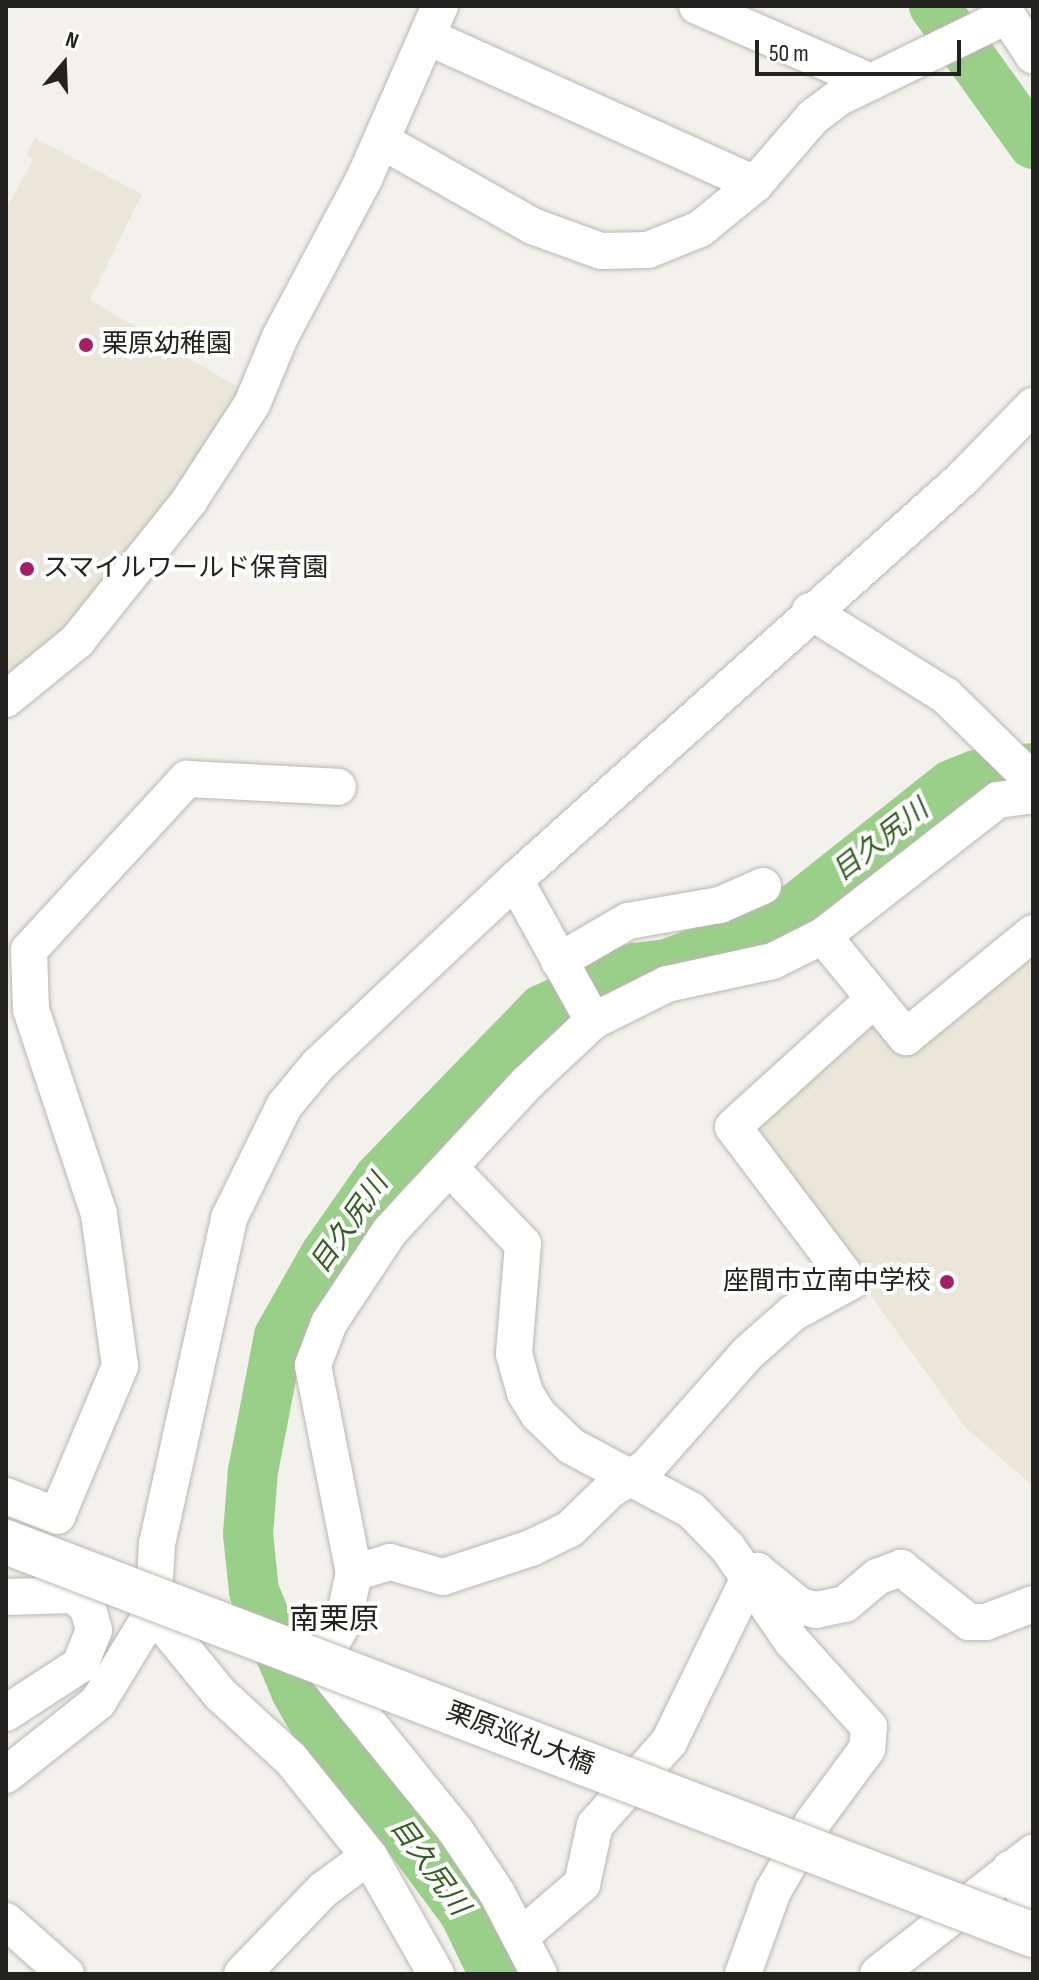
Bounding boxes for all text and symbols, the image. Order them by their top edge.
north arrow [24,24,104,104]
scale bar [759,24,965,74]
text: N [62,26,82,56]
text: 50 m [769,39,809,68]
place label: 栗原幼稚園 [102,329,232,361]
marker: 栗原幼稚園 [77,336,95,354]
place label: スマイルワールド保育園 [43,553,329,585]
marker: スマイルワールド保育園 [18,560,36,578]
water label: 目久尻川 [827,793,935,889]
water label: 目久尻川 [304,1168,396,1280]
place label: 座間市立南中学校 [723,1266,931,1298]
marker: 座間市立南中学校 [938,1273,956,1291]
district label: 南栗原 [289,1602,379,1638]
street label: 栗原巡礼大橋 [442,1696,598,1782]
water label: 目久尻川 [382,1812,476,1922]

